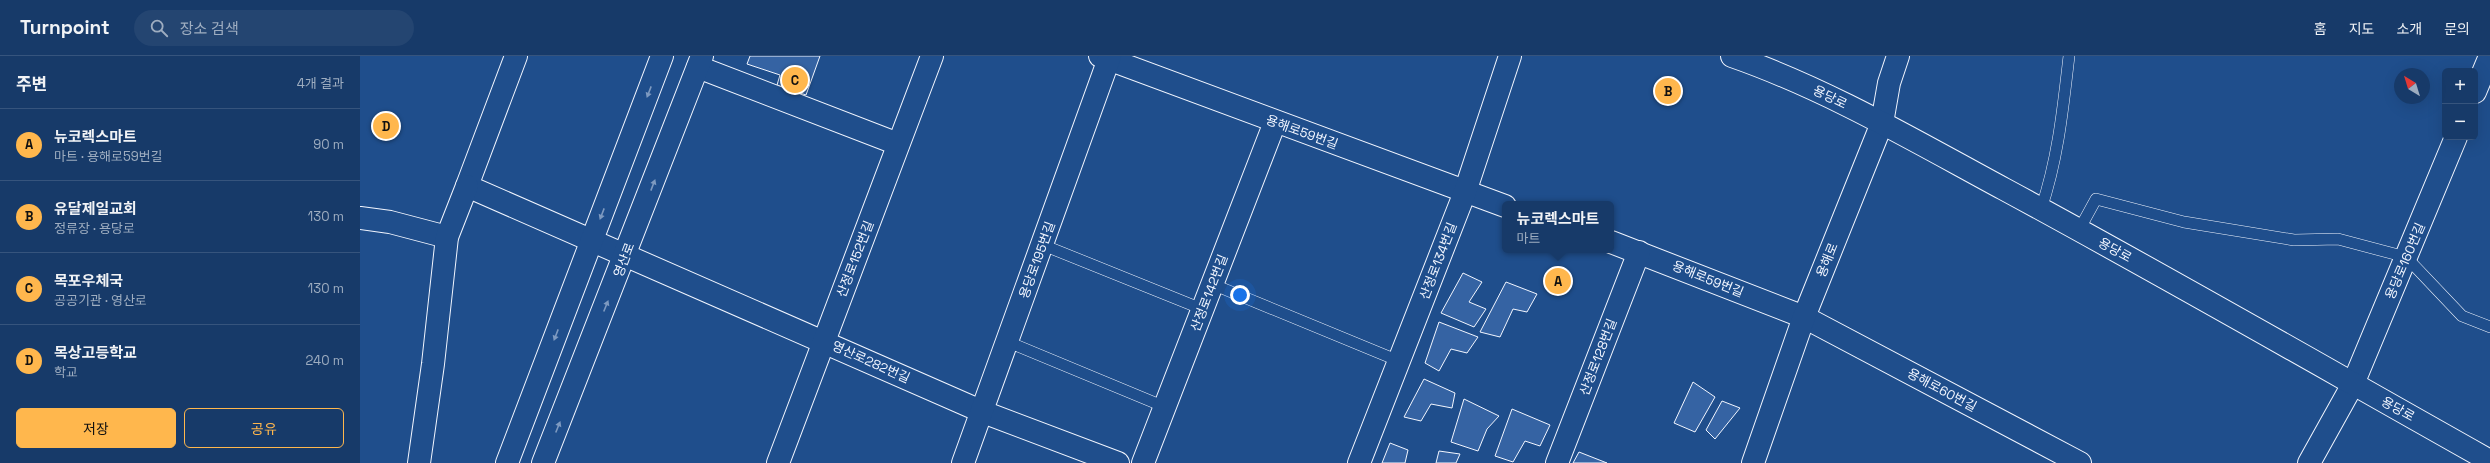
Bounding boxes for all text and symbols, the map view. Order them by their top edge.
search box [134,10,414,46]
text: Turnpoint [20,15,110,40]
icon: search [148,17,170,39]
text: 장소 검색 [180,19,239,38]
text: 홈 [2314,20,2327,38]
text: 지도 [2349,20,2374,38]
text: 소개 [2396,20,2422,38]
text: 문의 [2444,20,2470,38]
pin: C [782,65,808,95]
north arrow [2394,68,2430,104]
map controls [2442,68,2478,140]
button: + [2442,68,2478,104]
text: 주변 [16,73,47,95]
text: 4개 결과 [297,75,344,92]
pin: B [1655,76,1681,106]
street label: 용당로 [1810,81,1850,113]
one-way arrow [645,87,651,99]
button: − [2442,104,2478,140]
pin: D [373,111,399,141]
street label: 용해로59번길 [1264,111,1340,153]
text: 뉴코렉스마트 [54,127,137,146]
text: A [25,136,33,153]
text: 90 m [313,136,344,153]
text: 마트 · 용해로59번길 [54,148,163,165]
one-way arrow [651,178,657,190]
text: 유달제일교회 [54,199,137,218]
popup [1502,201,1614,253]
text: B [25,208,33,225]
text: 130 m [308,208,344,225]
one-way arrow [599,208,605,220]
text: 뉴코렉스마트 [1517,209,1599,228]
street label: 산정로152번길 [833,218,877,300]
street label: 용당로195번길 [1015,219,1059,301]
text: 정류장 · 용당로 [54,220,135,237]
street label: 산정로134번길 [1416,220,1460,302]
street label: 용당로160번길 [2381,220,2429,302]
text: 마트 [1517,230,1541,247]
street label: 용당로 [2095,234,2135,266]
street label: 영산로 [610,240,638,280]
street label: 용해로 [1812,240,1842,280]
street label: 산정로142번길 [1187,252,1231,334]
street label: 용해로59번길 [1670,257,1746,301]
pin: A [1545,266,1571,296]
text: 목포우체국 [54,271,123,290]
text: C [25,280,33,297]
text: 130 m [308,280,344,297]
your location [1230,285,1250,305]
text: 공공기관 · 영산로 [54,292,147,309]
one-way arrow [603,301,609,312]
street label: 산정로128번길 [1576,316,1620,398]
one-way arrow [552,330,558,342]
street label: 영산로282번길 [829,337,913,387]
text: 목상고등학교 [54,343,137,362]
text: D [25,352,33,369]
text: 240 m [306,352,344,369]
text: 학교 [54,364,78,381]
street label: 용해로60번길 [1904,365,1980,415]
street label: 용당로 [2378,393,2418,425]
button: 저장 [16,408,176,448]
button: 공유 [184,408,344,448]
one-way arrow [555,421,561,432]

